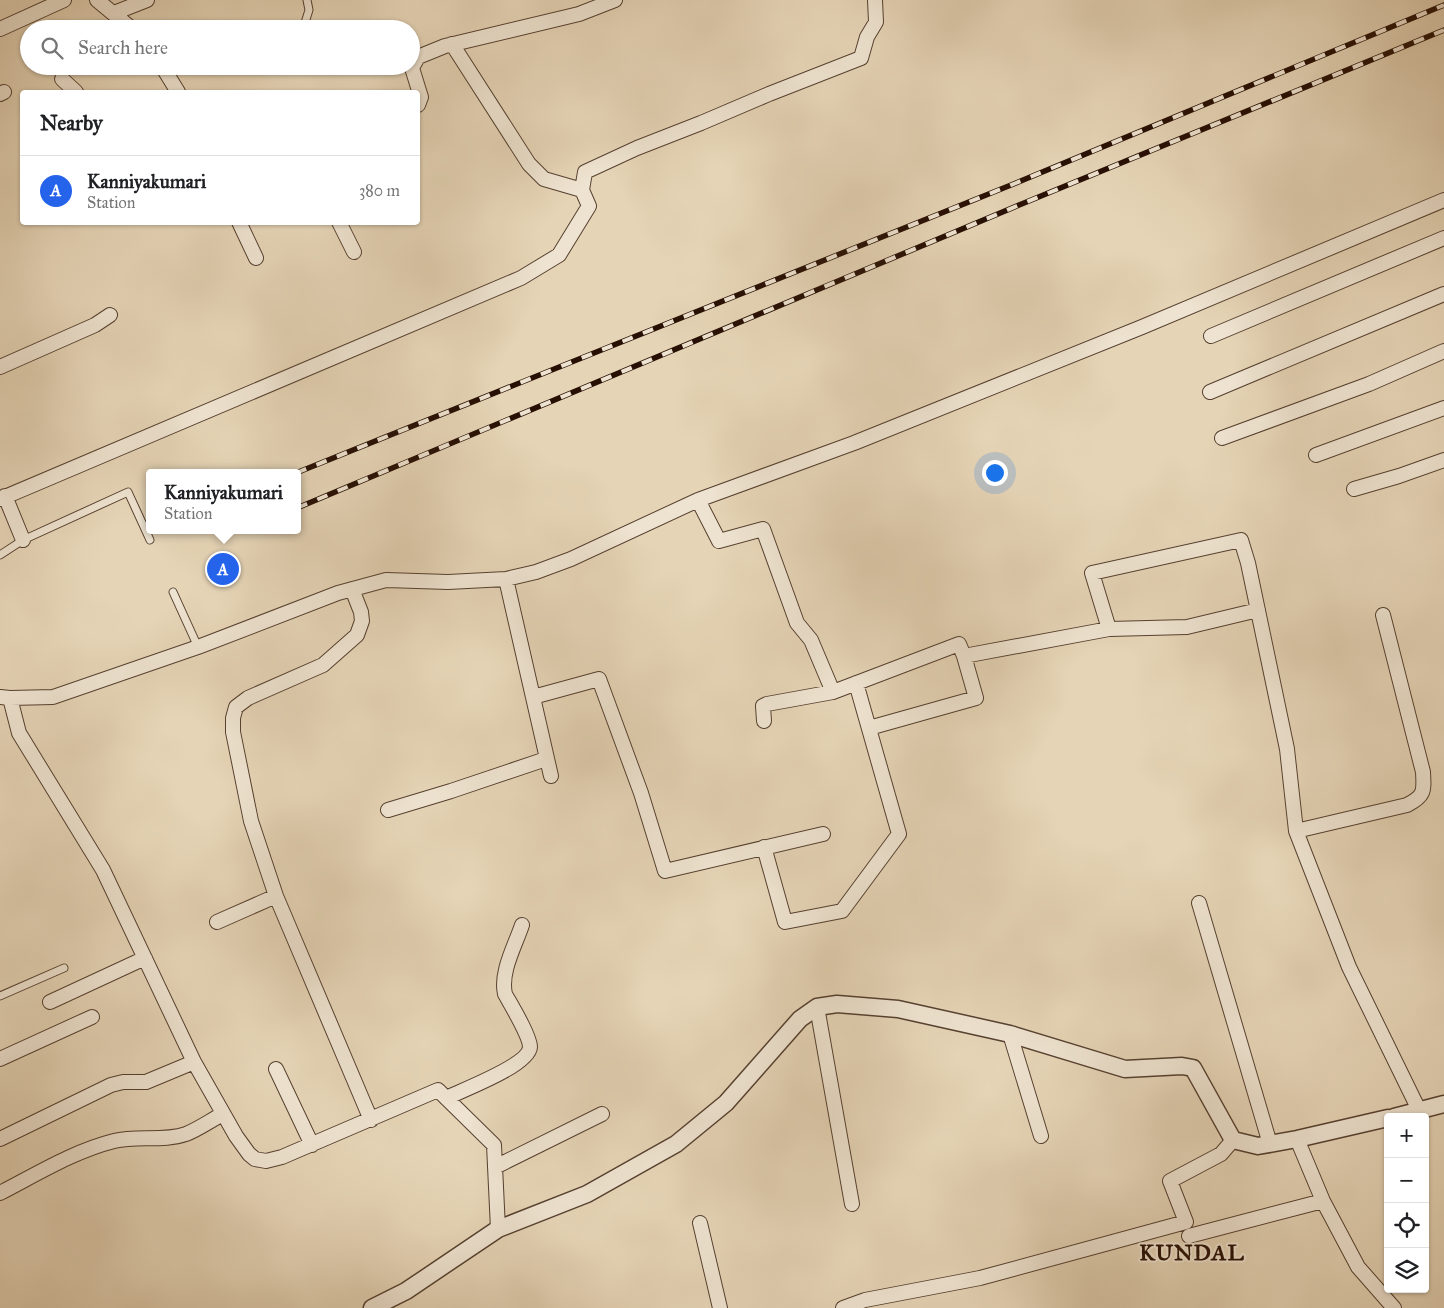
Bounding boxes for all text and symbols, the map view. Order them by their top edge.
search box [20,20,420,75]
icon: search [38,34,66,62]
text: Search here [78,36,168,59]
text: Nearby [40,110,103,136]
text: Kanniyakumari [87,170,206,193]
text: A [51,181,61,200]
text: 380 m [359,181,400,200]
text: Station [87,193,135,212]
your location [982,460,1008,486]
popup [146,469,301,534]
text: Kanniyakumari [164,481,283,504]
text: Station [164,504,212,523]
pin: A [207,550,239,588]
map controls [1384,1113,1429,1293]
button: + [1384,1113,1429,1158]
button: − [1384,1158,1429,1203]
button: locate [1384,1203,1429,1248]
district label: KUNDAL [1139,1239,1245,1266]
button: layers [1384,1248,1429,1293]

